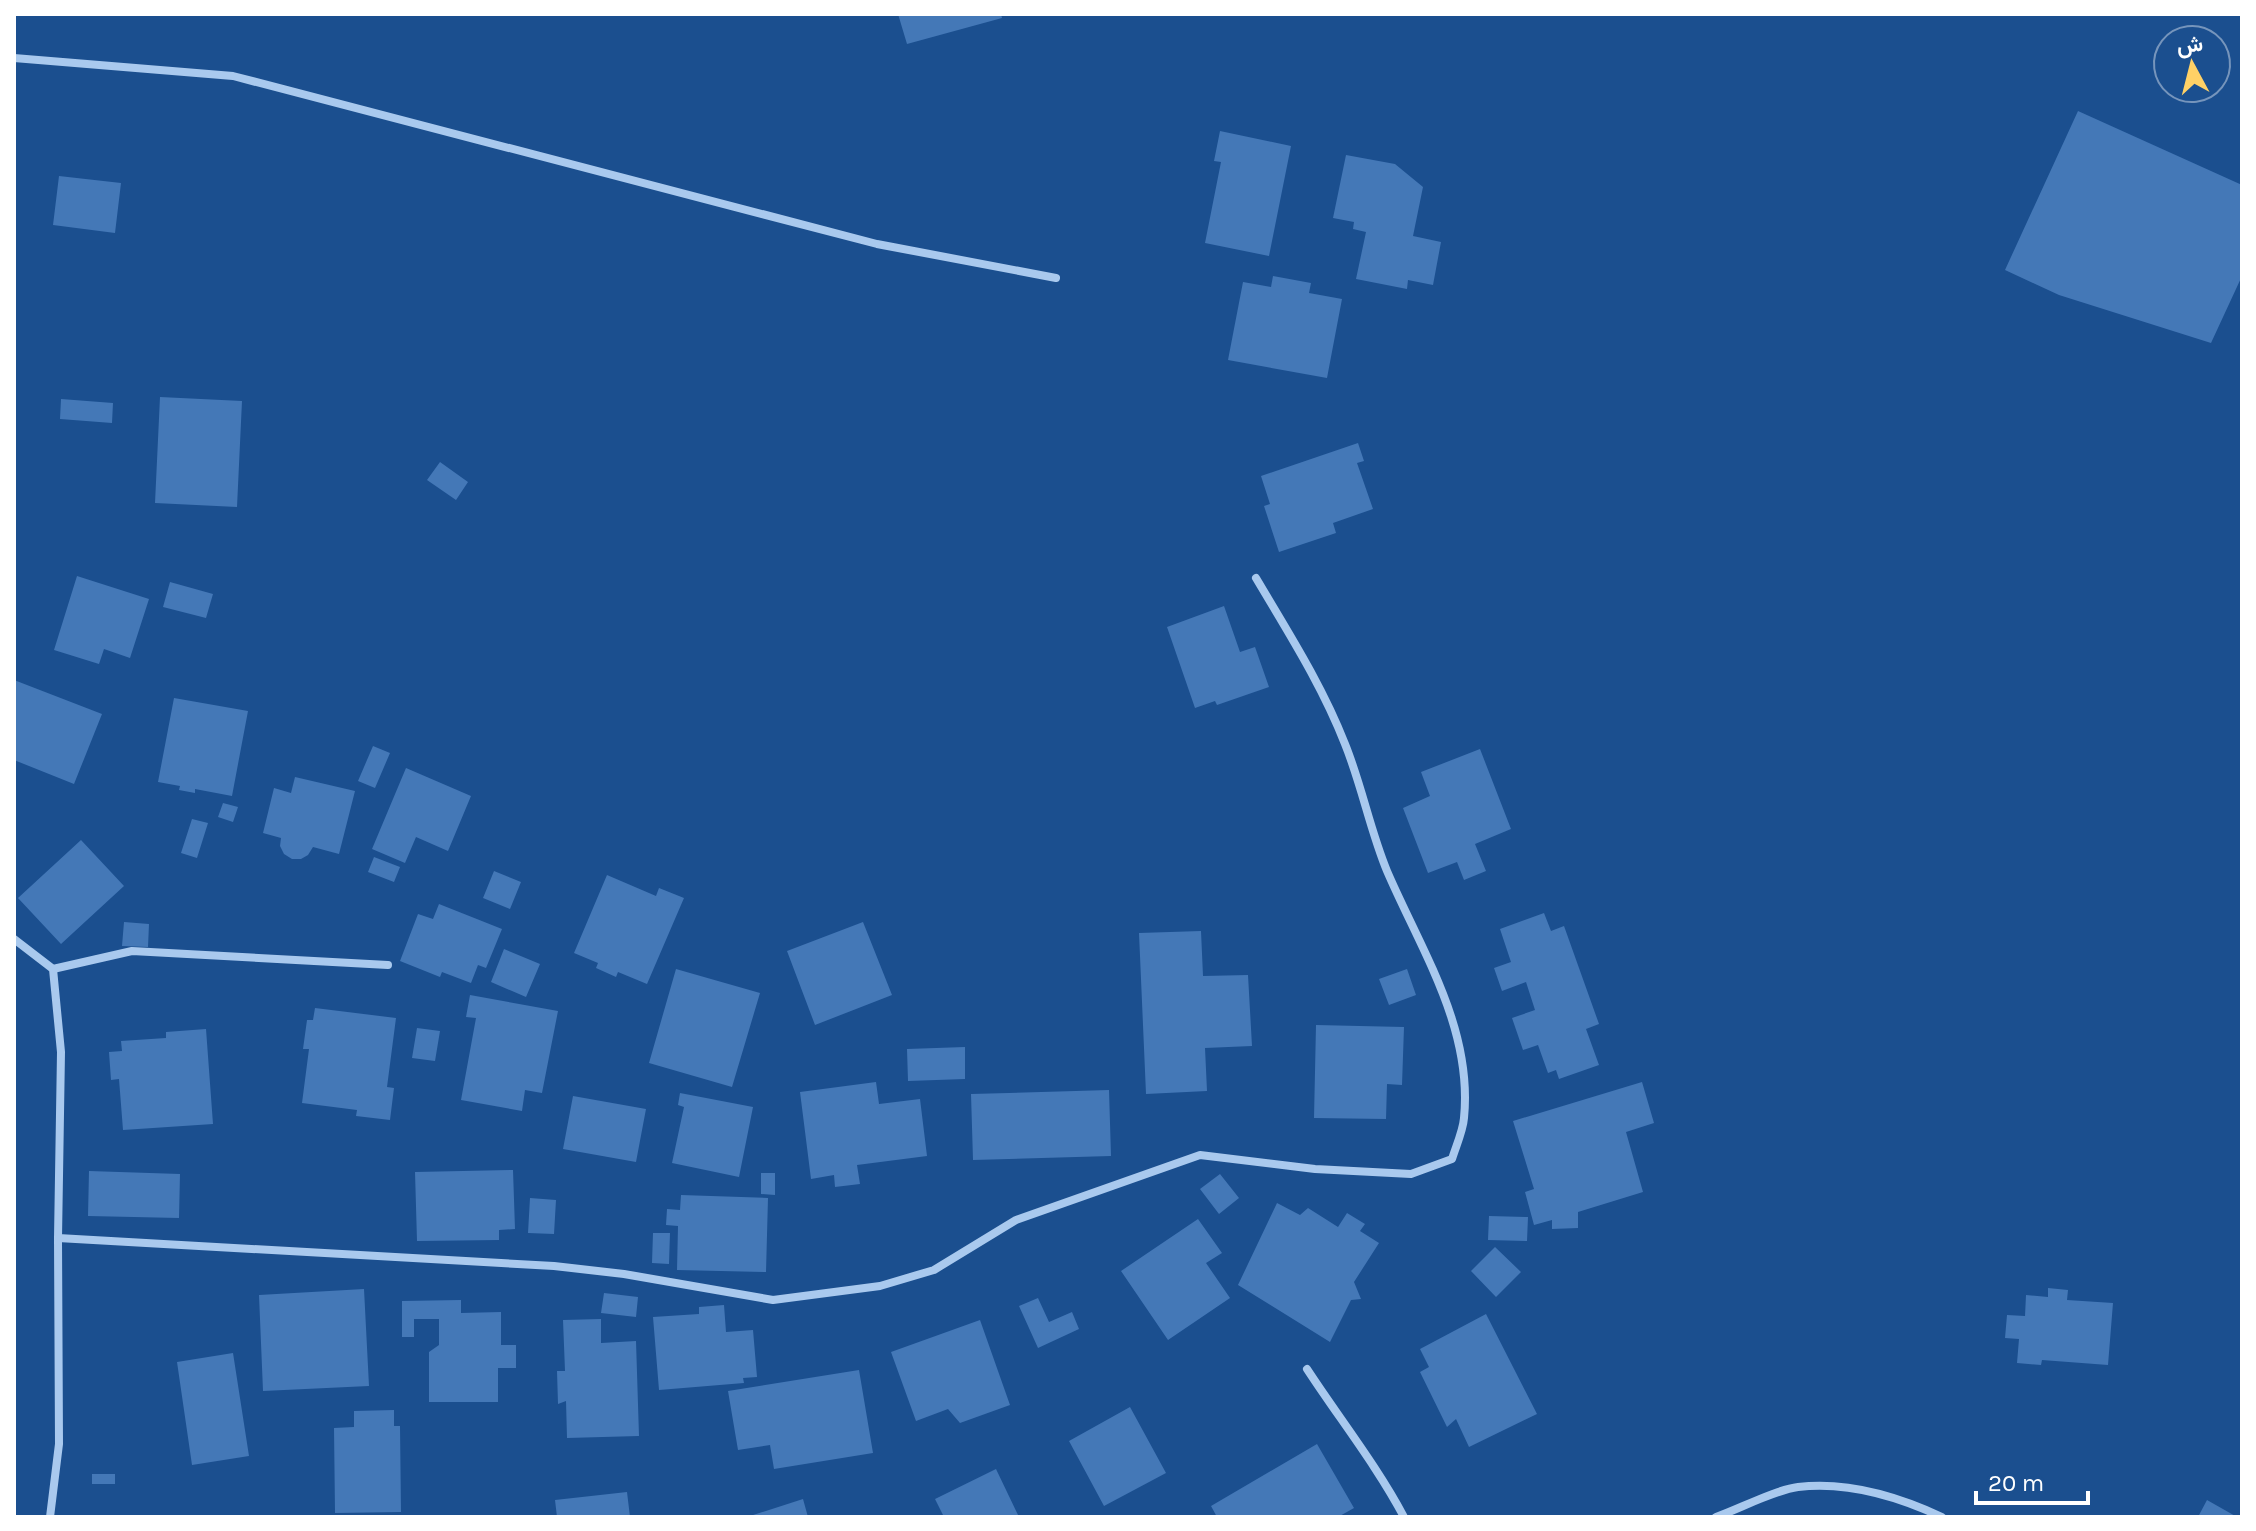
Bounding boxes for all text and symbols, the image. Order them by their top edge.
north arrow [2152,24,2232,104]
text: ش [2175,31,2204,60]
scale bar [1976,1455,2088,1505]
text: 20 m [1988,1469,2044,1497]

